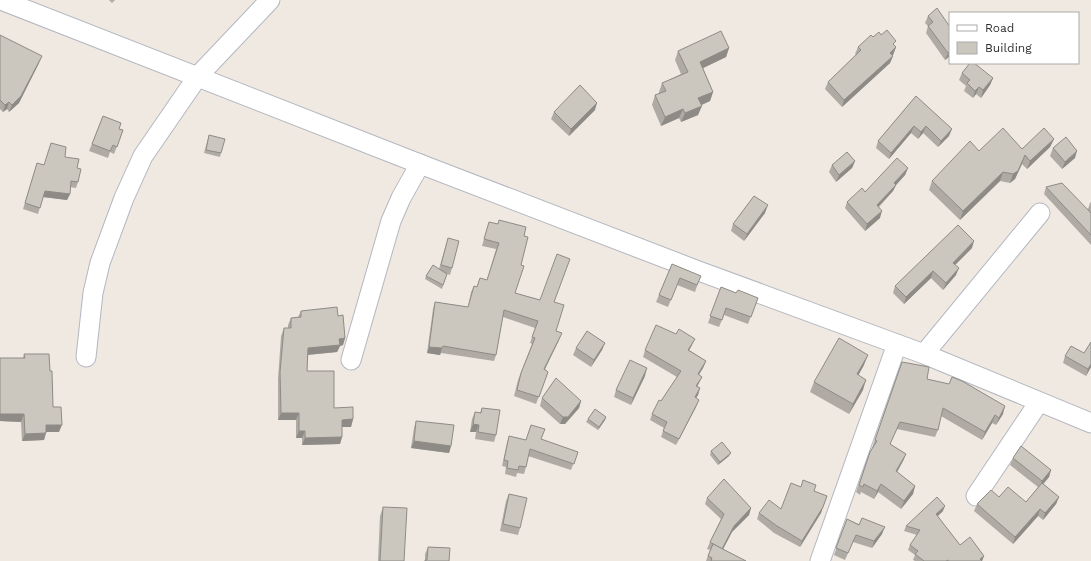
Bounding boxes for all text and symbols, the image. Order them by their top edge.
legend [949,12,1079,64]
text: Road [985,21,1014,35]
text: Building [985,41,1032,55]

